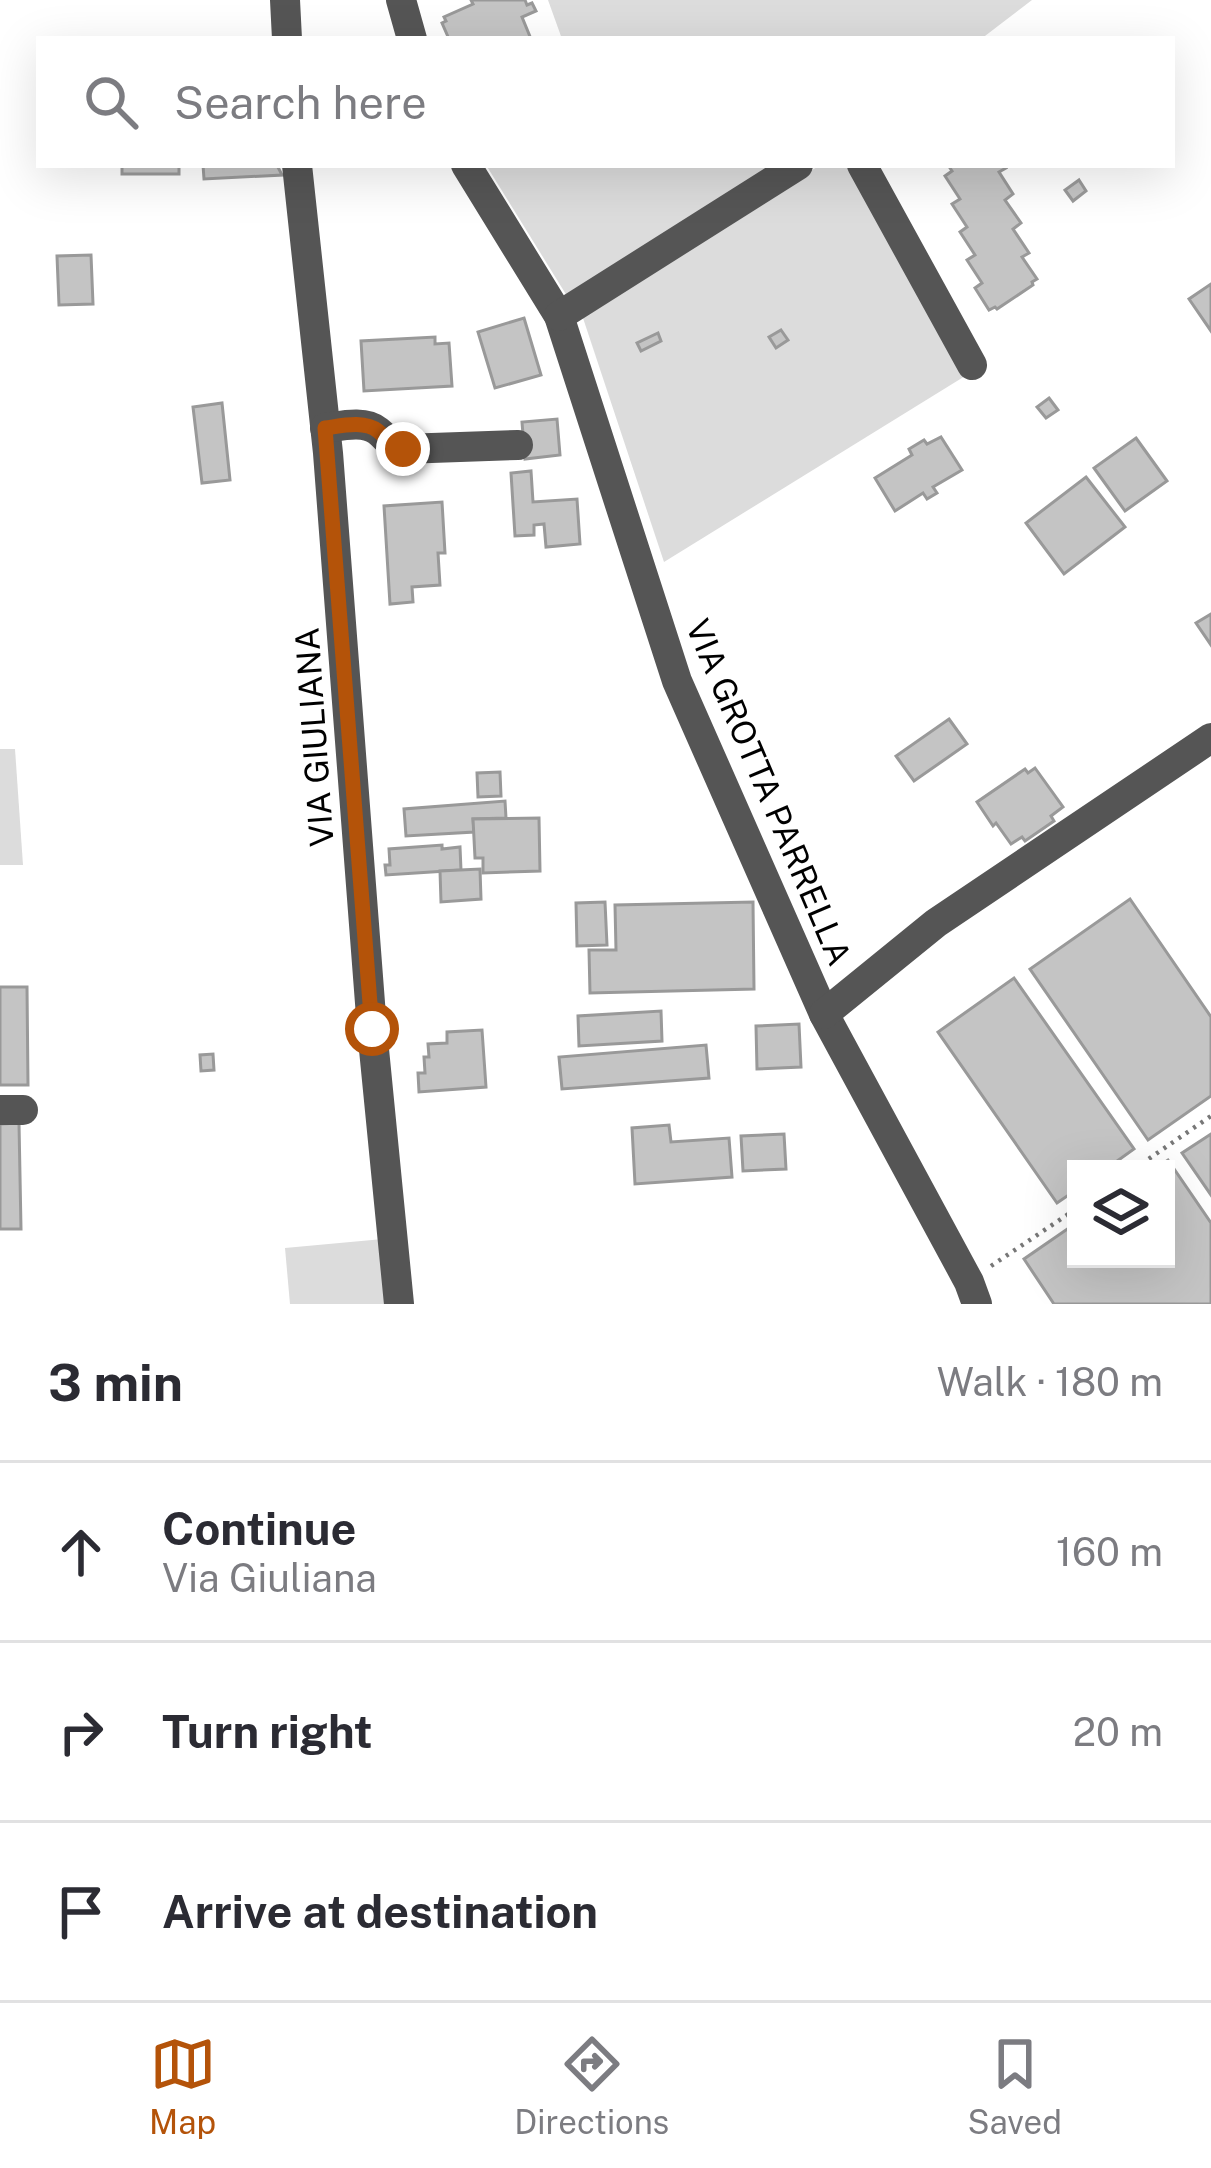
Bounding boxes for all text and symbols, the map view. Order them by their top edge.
search box [36,36,1175,168]
icon: search [78,69,144,135]
text: Search here [174,76,427,129]
route end [376,422,430,476]
street label: VIA GROTTA PARRELLA [679,613,859,971]
street label: VIA GIULIANA [287,626,341,848]
route start [345,1002,399,1056]
map controls [1067,1160,1175,1268]
button: layers [1067,1160,1175,1268]
text: 3 min [48,1353,183,1412]
text: Walk · 180 m [937,1359,1163,1405]
text: Continue [162,1502,356,1555]
icon: ahead [48,1519,114,1585]
text: 160 m [1056,1529,1163,1575]
text: Via Giuliana [162,1555,377,1601]
icon: right [48,1699,114,1765]
text: Turn right [162,1705,373,1758]
text: 20 m [1073,1709,1163,1755]
icon: arrive [48,1879,114,1945]
text: Arrive at destination [162,1885,598,1938]
tab: Map [149,2031,216,2141]
tab: Directions [514,2031,669,2141]
tab: Saved [968,2031,1062,2141]

